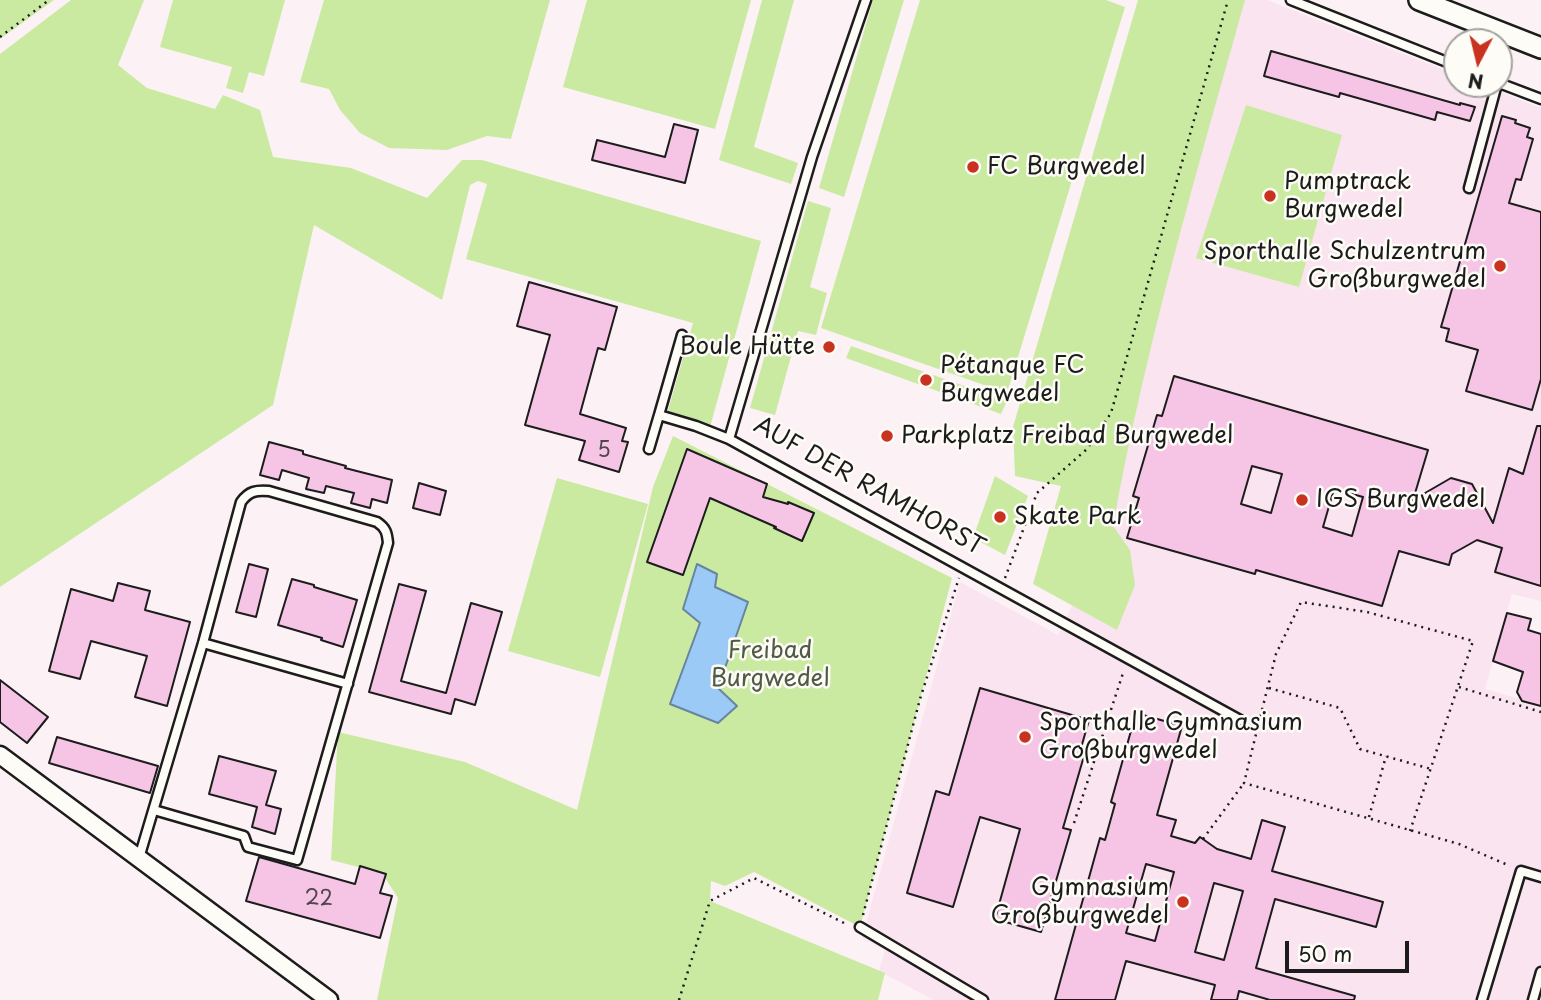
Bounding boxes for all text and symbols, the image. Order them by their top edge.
north arrow [1443,28,1513,98]
text: N [1467,67,1485,97]
place label: FC Burgwedel [987,153,1146,181]
marker: FC Burgwedel [965,159,981,175]
place label: Pumptrack Burgwedel [1284,168,1411,224]
marker: Pumptrack Burgwedel [1262,188,1278,204]
place label: Sporthalle Schulzentrum Großburgwedel [1203,238,1486,294]
marker: Sporthalle Schulzentrum Großburgwedel [1492,258,1508,274]
place label: Boule Hütte [679,333,815,361]
marker: Boule Hütte [821,339,837,355]
place label: Pétanque FC Burgwedel [940,352,1085,408]
marker: Pétanque FC Burgwedel [918,372,934,388]
street label: AUF DER RAMHORST [748,411,990,563]
place label: Parkplatz Freibad Burgwedel [901,422,1233,450]
marker: Parkplatz Freibad Burgwedel [879,428,895,444]
house number: 5 [597,438,611,464]
place label: IGS Burgwedel [1316,486,1485,514]
marker: IGS Burgwedel [1294,492,1310,508]
place label: Skate Park [1014,503,1141,531]
marker: Skate Park [992,509,1008,525]
park label: Freibad Burgwedel [710,637,830,693]
place label: Sporthalle Gymnasium Großburgwedel [1039,709,1303,765]
marker: Sporthalle Gymnasium Großburgwedel [1017,729,1033,745]
place label: Gymnasium Großburgwedel [990,874,1169,930]
house number: 22 [305,886,333,912]
marker: Gymnasium Großburgwedel [1175,894,1191,910]
scale bar [1289,926,1413,970]
text: 50 m [1298,937,1352,969]

